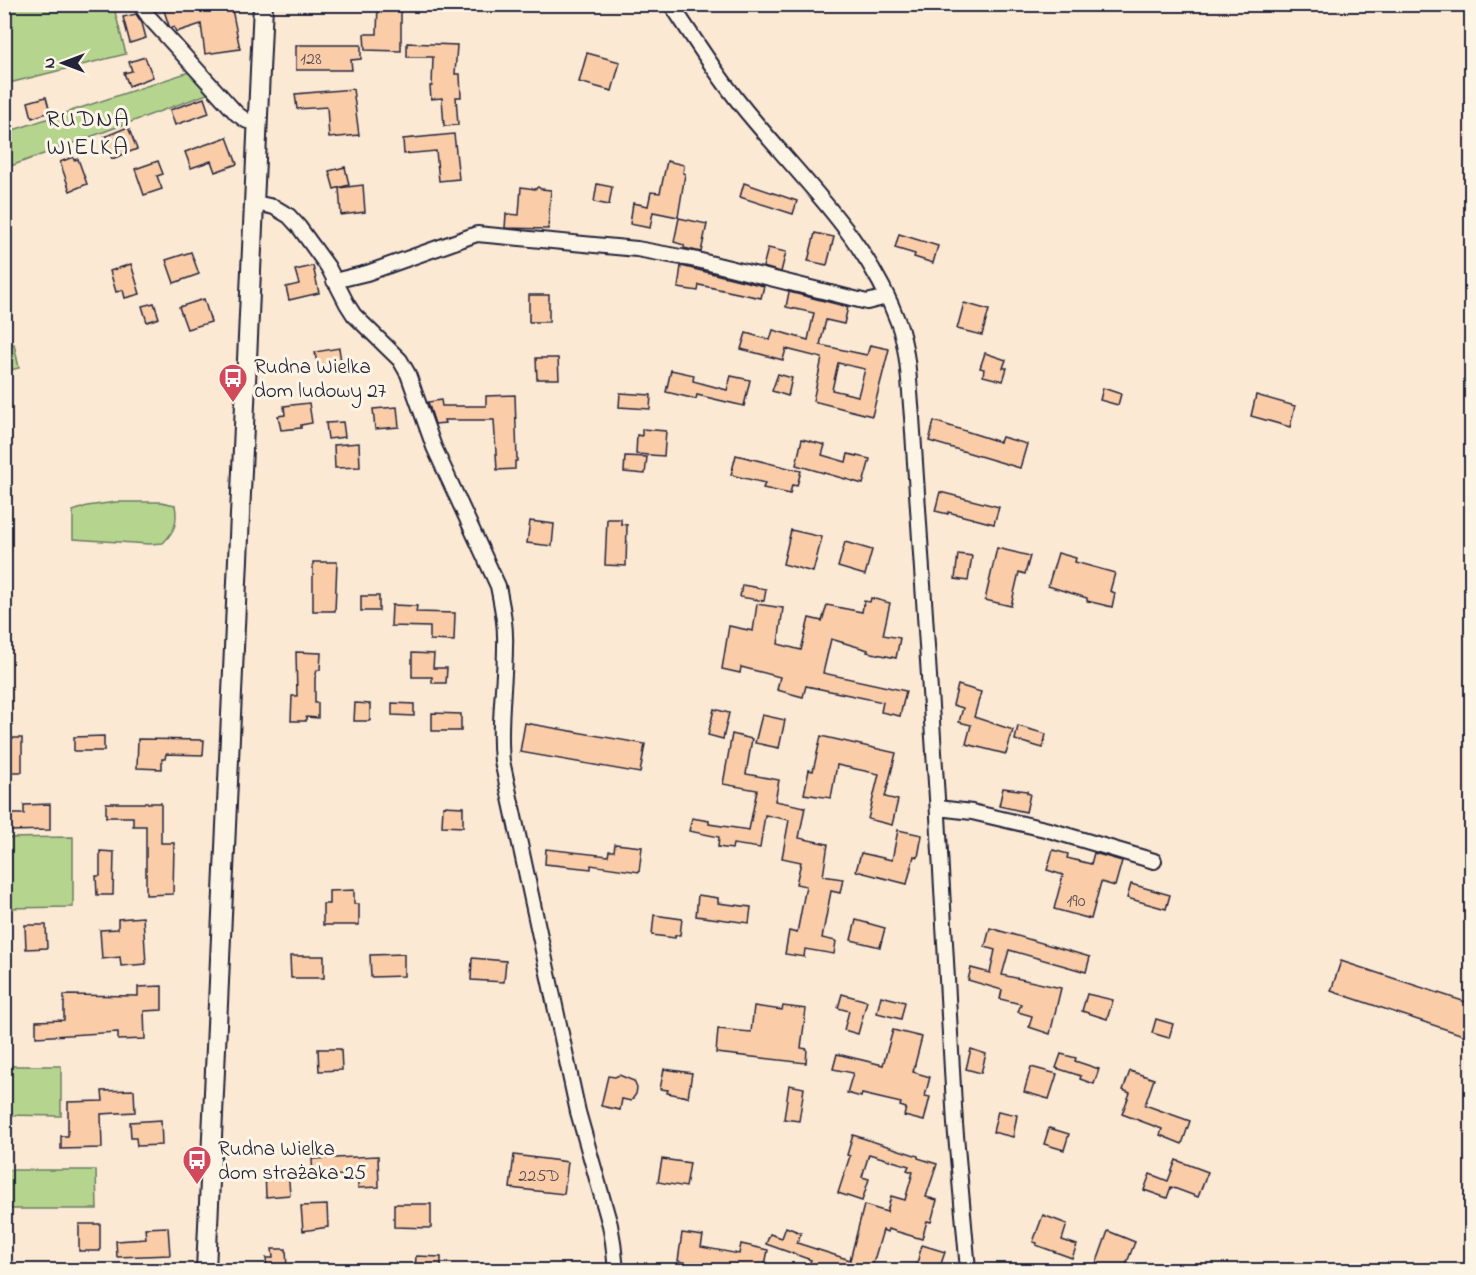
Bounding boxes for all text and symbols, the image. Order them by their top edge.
north arrow [33,33,93,93]
house number: 128 [300,47,322,73]
text: N [38,57,62,68]
district label: RUDNA WIELKA [46,103,130,166]
place label: Rudna Wielka dom ludowy 27 [254,353,387,409]
bus stop icon: Rudna Wielka dom ludowy 27 [217,362,249,404]
house number: 190 [1067,889,1086,915]
place label: Rudna Wielka dom strażaka 25 [218,1135,366,1189]
bus stop icon: Rudna Wielka dom strażaka 25 [181,1144,213,1186]
house number: 225D [518,1164,560,1190]

